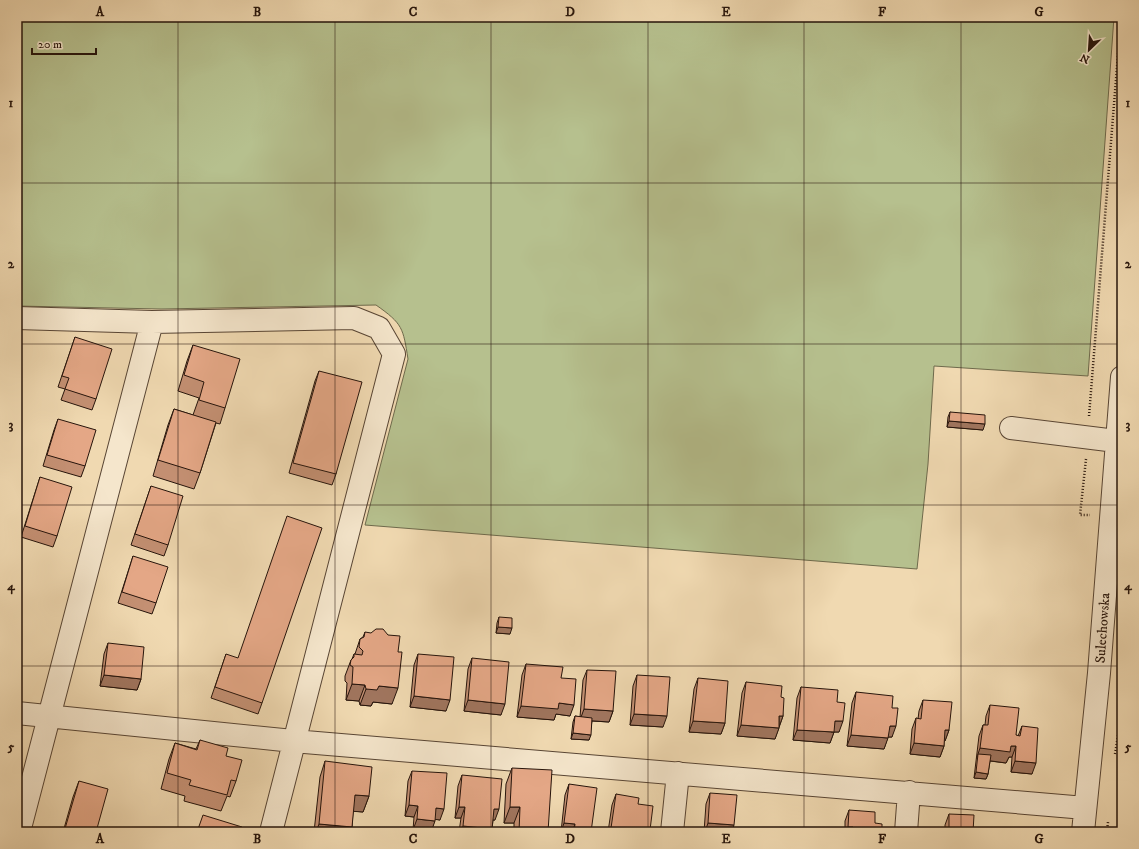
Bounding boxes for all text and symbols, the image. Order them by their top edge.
text: A [95,4,105,20]
text: B [253,4,261,20]
text: C [409,4,418,20]
text: D [565,4,575,20]
text: E [721,4,731,20]
text: F [878,4,887,20]
text: G [1034,4,1044,20]
scale bar [32,30,96,56]
north arrow [1069,30,1109,70]
text: 20 m [38,37,62,52]
text: N [1078,50,1092,66]
text: 1 [9,95,14,111]
text: 1 [1126,95,1131,111]
text: 2 [8,256,15,272]
text: 2 [1125,256,1132,272]
text: 3 [9,417,14,433]
text: 3 [1126,417,1131,433]
text: 4 [6,578,15,595]
text: 4 [1123,578,1132,595]
street label: Sulechowska [1092,592,1114,664]
text: 5 [7,739,15,755]
text: 5 [1124,739,1132,755]
text: A [95,831,105,847]
text: B [253,831,261,847]
text: C [409,831,418,847]
text: D [565,831,575,847]
text: E [721,831,731,847]
text: F [878,831,887,847]
text: G [1034,831,1044,847]

